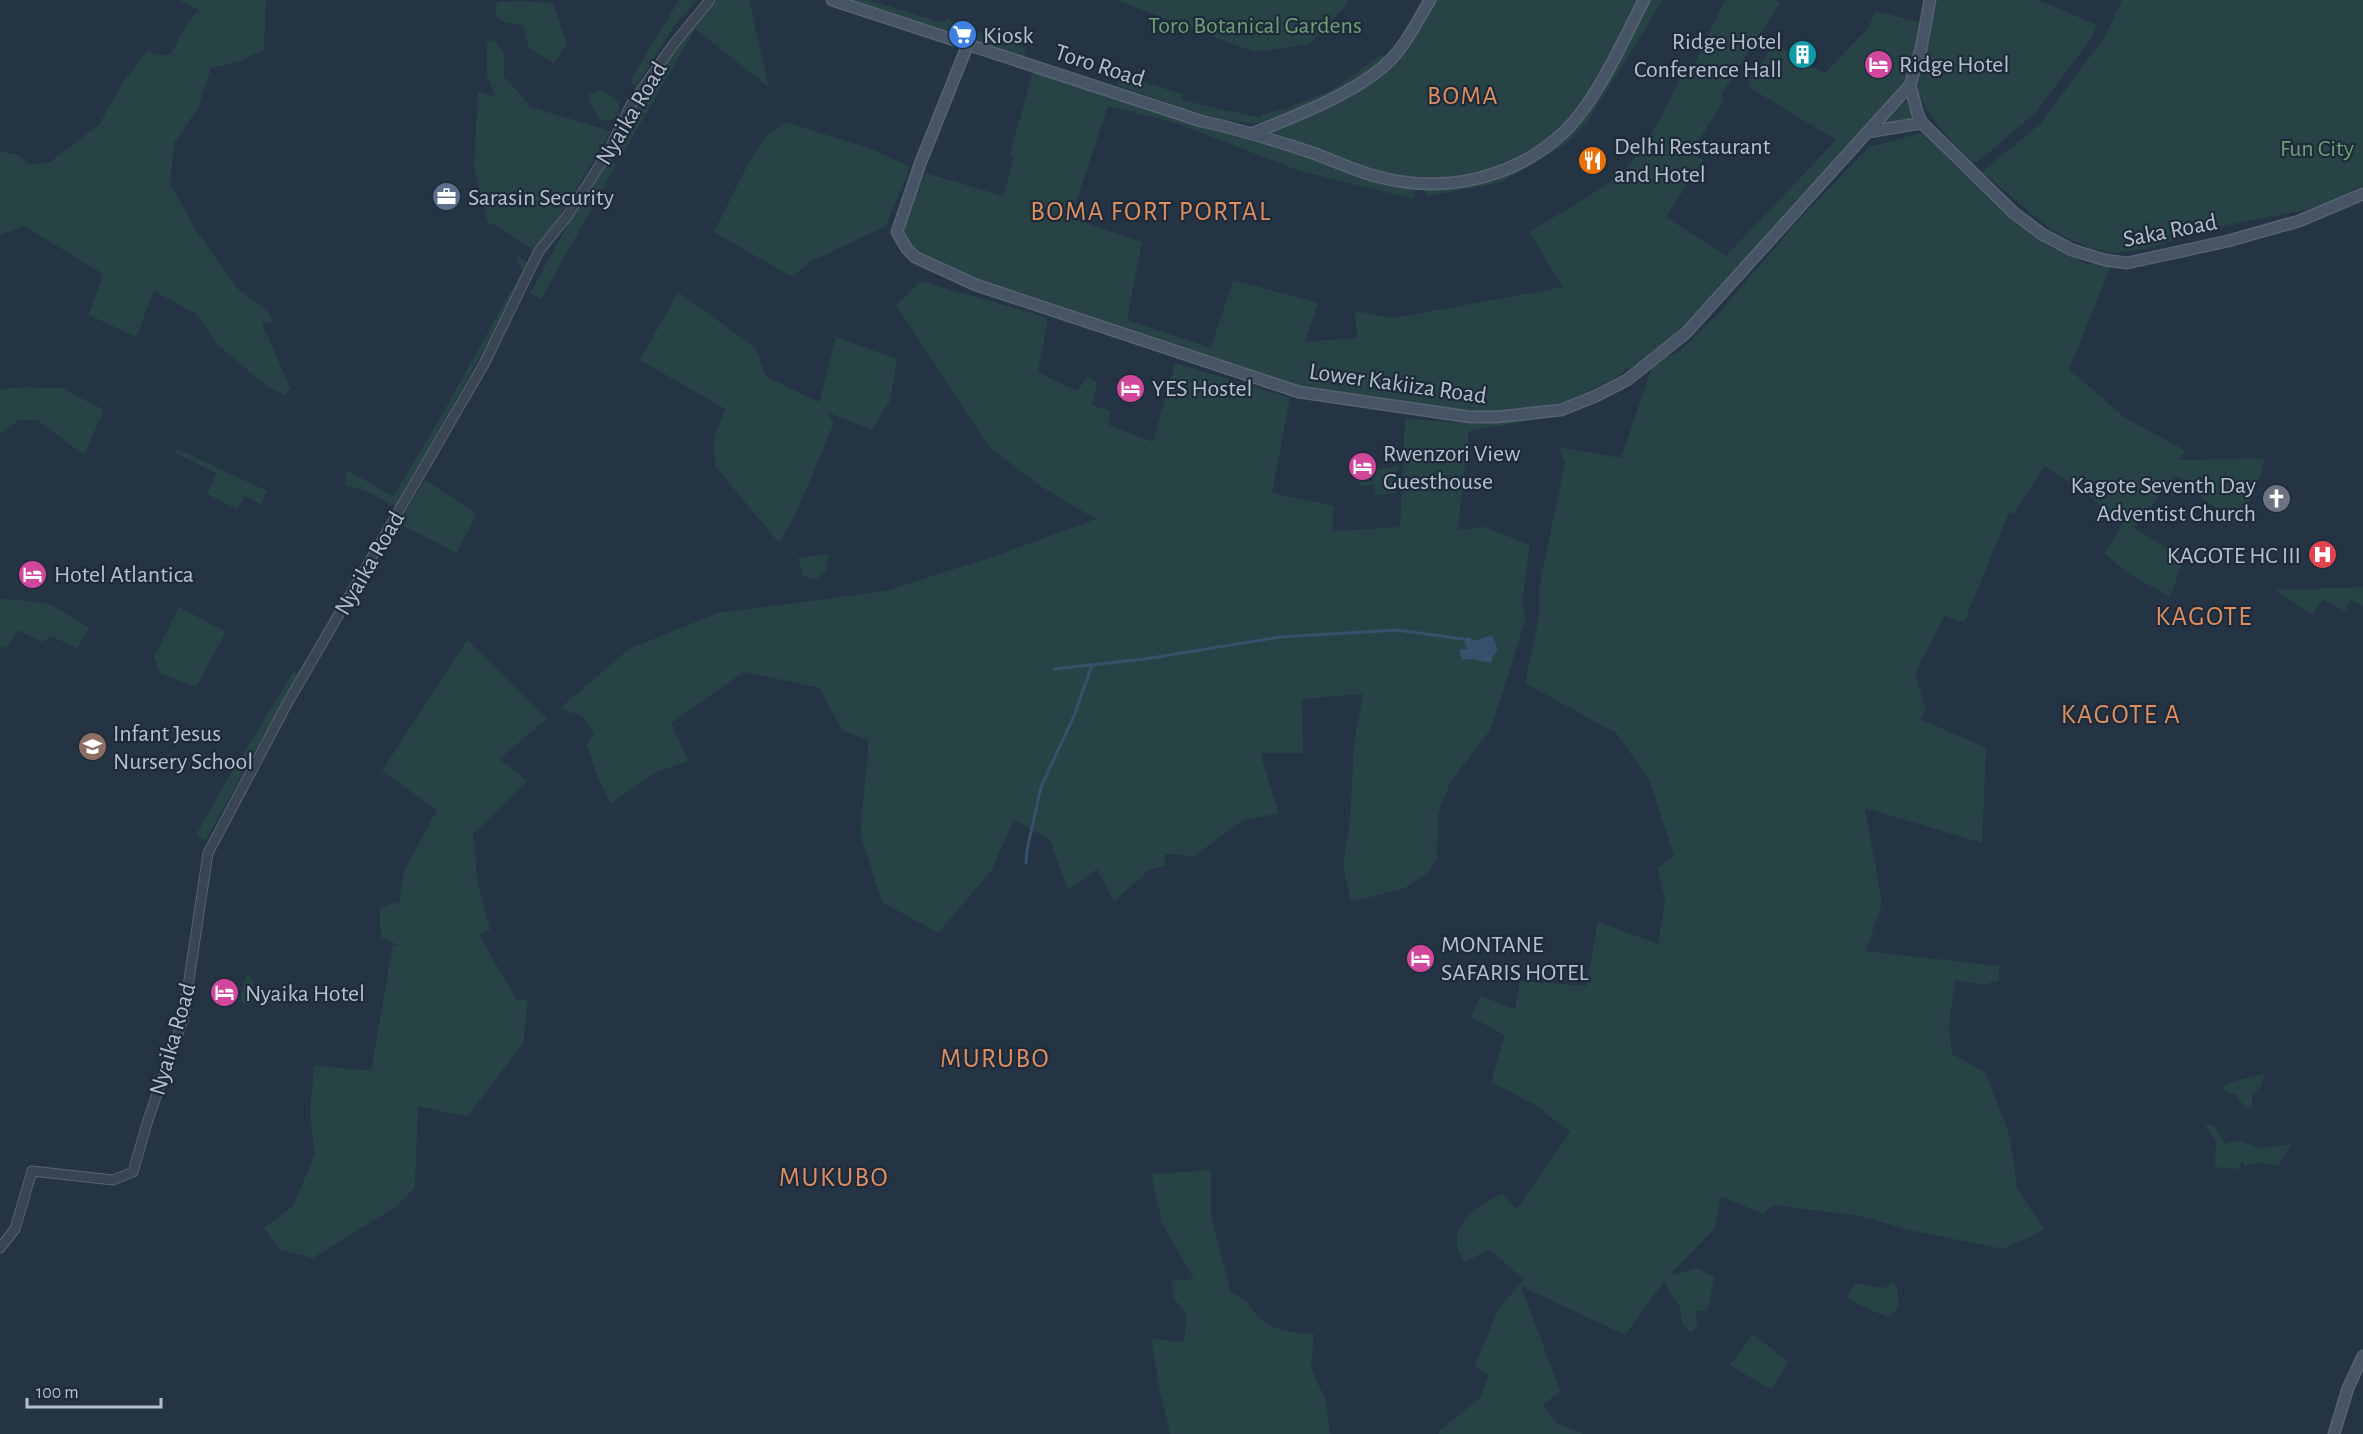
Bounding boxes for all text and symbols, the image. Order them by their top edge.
park label: Toro Botanical Gardens [1148,14,1362,38]
supermarket icon: Kiosk [946,19,978,51]
place label: Kiosk [983,24,1034,48]
place label: Ridge Hotel Conference Hall [1634,30,1782,82]
building icon: Ridge Hotel Conference Hall [1787,39,1819,71]
street label: Toro Road [1052,40,1148,92]
hotel icon: Ridge Hotel [1862,48,1894,80]
place label: Ridge Hotel [1899,53,2009,77]
street label: Nyaika Road [592,58,672,169]
district label: BOMA [1427,83,1499,109]
place label: Delhi Restaurant and Hotel [1614,135,1771,187]
park label: Fun City [2280,137,2354,161]
restaurant icon: Delhi Restaurant and Hotel [1577,144,1609,176]
office icon: Sarasin Security [431,181,463,213]
place label: Sarasin Security [468,186,614,210]
district label: BOMA FORT PORTAL [1030,198,1272,225]
street label: Saka Road [2121,210,2219,252]
street label: Lower Kakiiza Road [1308,360,1488,408]
hotel icon: YES Hostel [1115,372,1147,404]
place label: YES Hostel [1152,377,1252,401]
place label: Rwenzori View Guesthouse [1383,442,1520,494]
hotel icon: Rwenzori View Guesthouse [1346,451,1378,483]
place label: Kagote Seventh Day Adventist Church [2070,474,2256,526]
church icon: Kagote Seventh Day Adventist Church [2261,483,2293,515]
street label: Nyaika Road [331,507,409,620]
hospital icon: KAGOTE HC III [2306,539,2338,571]
place label: KAGOTE HC III [2167,544,2301,568]
hotel icon: Hotel Atlantica [17,558,49,590]
place label: Hotel Atlantica [54,563,194,587]
district label: KAGOTE [2155,603,2253,630]
district label: KAGOTE A [2061,701,2181,728]
place label: Infant Jesus Nursery School [113,722,253,774]
school or university icon: Infant Jesus Nursery School [76,731,108,763]
place label: MONTANE SAFARIS HOTEL [1441,933,1589,985]
hotel icon: MONTANE SAFARIS HOTEL [1404,942,1436,974]
hotel icon: Nyaika Hotel [208,977,240,1009]
street label: Nyaika Road [145,980,200,1098]
place label: Nyaika Hotel [245,982,365,1006]
district label: MURUBO [940,1045,1050,1072]
district label: MUKUBO [779,1164,889,1191]
scale bar [27,1371,160,1409]
text: 100 m [36,1384,79,1402]

